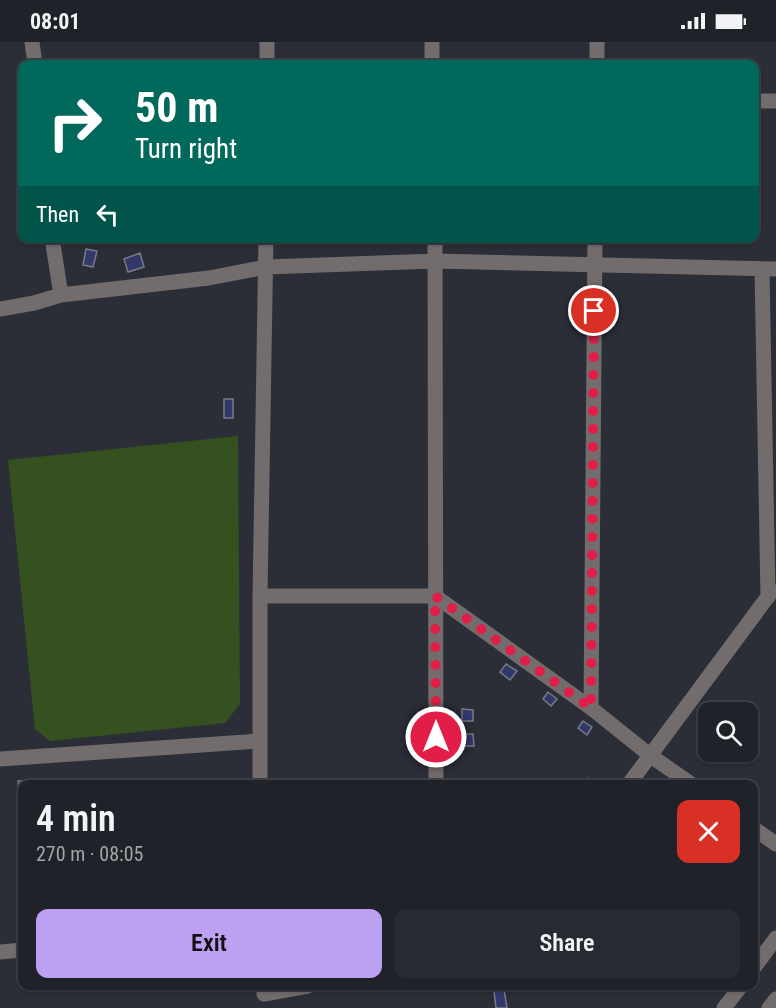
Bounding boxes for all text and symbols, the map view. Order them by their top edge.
text: 08:01 [30,9,81,34]
text: 50 m [135,83,218,132]
icon: right [36,84,114,162]
text: Turn right [135,133,237,165]
icon: left [91,198,124,231]
text: Then [36,202,79,227]
pin [568,285,619,336]
icon: arrive [577,294,610,327]
map controls [698,702,758,762]
button: search [698,702,758,762]
position arrow [404,705,468,769]
text: 4 min [36,798,116,840]
button: close [677,800,740,863]
text: 270 m · 08:05 [36,842,143,866]
button: Exit [36,909,382,978]
button: Share [394,909,740,978]

